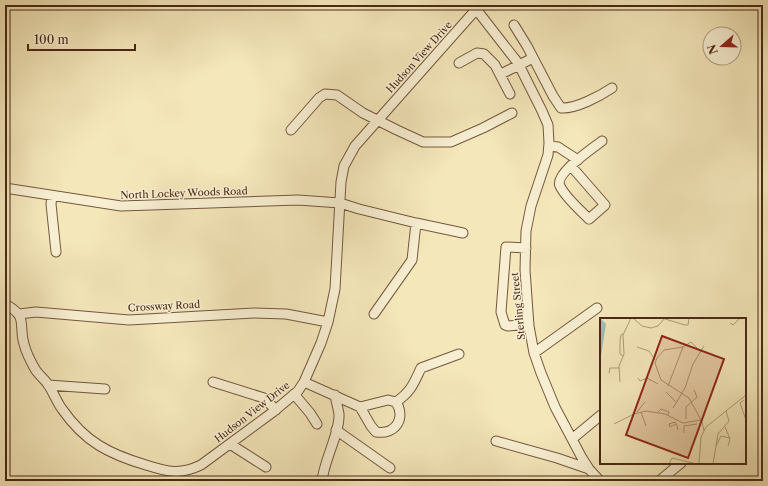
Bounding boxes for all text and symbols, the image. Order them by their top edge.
street label: Hudson View Drive [383,18,455,96]
scale bar [28,26,135,52]
north arrow [702,26,742,66]
text: 100 m [34,32,69,47]
text: N [704,42,721,56]
street label: North Lockey Woods Road [120,184,248,202]
street label: Sterling Street [508,271,528,340]
street label: Crossway Road [128,298,200,314]
inset map [600,318,746,464]
street label: Hudson View Drive [212,378,293,445]

